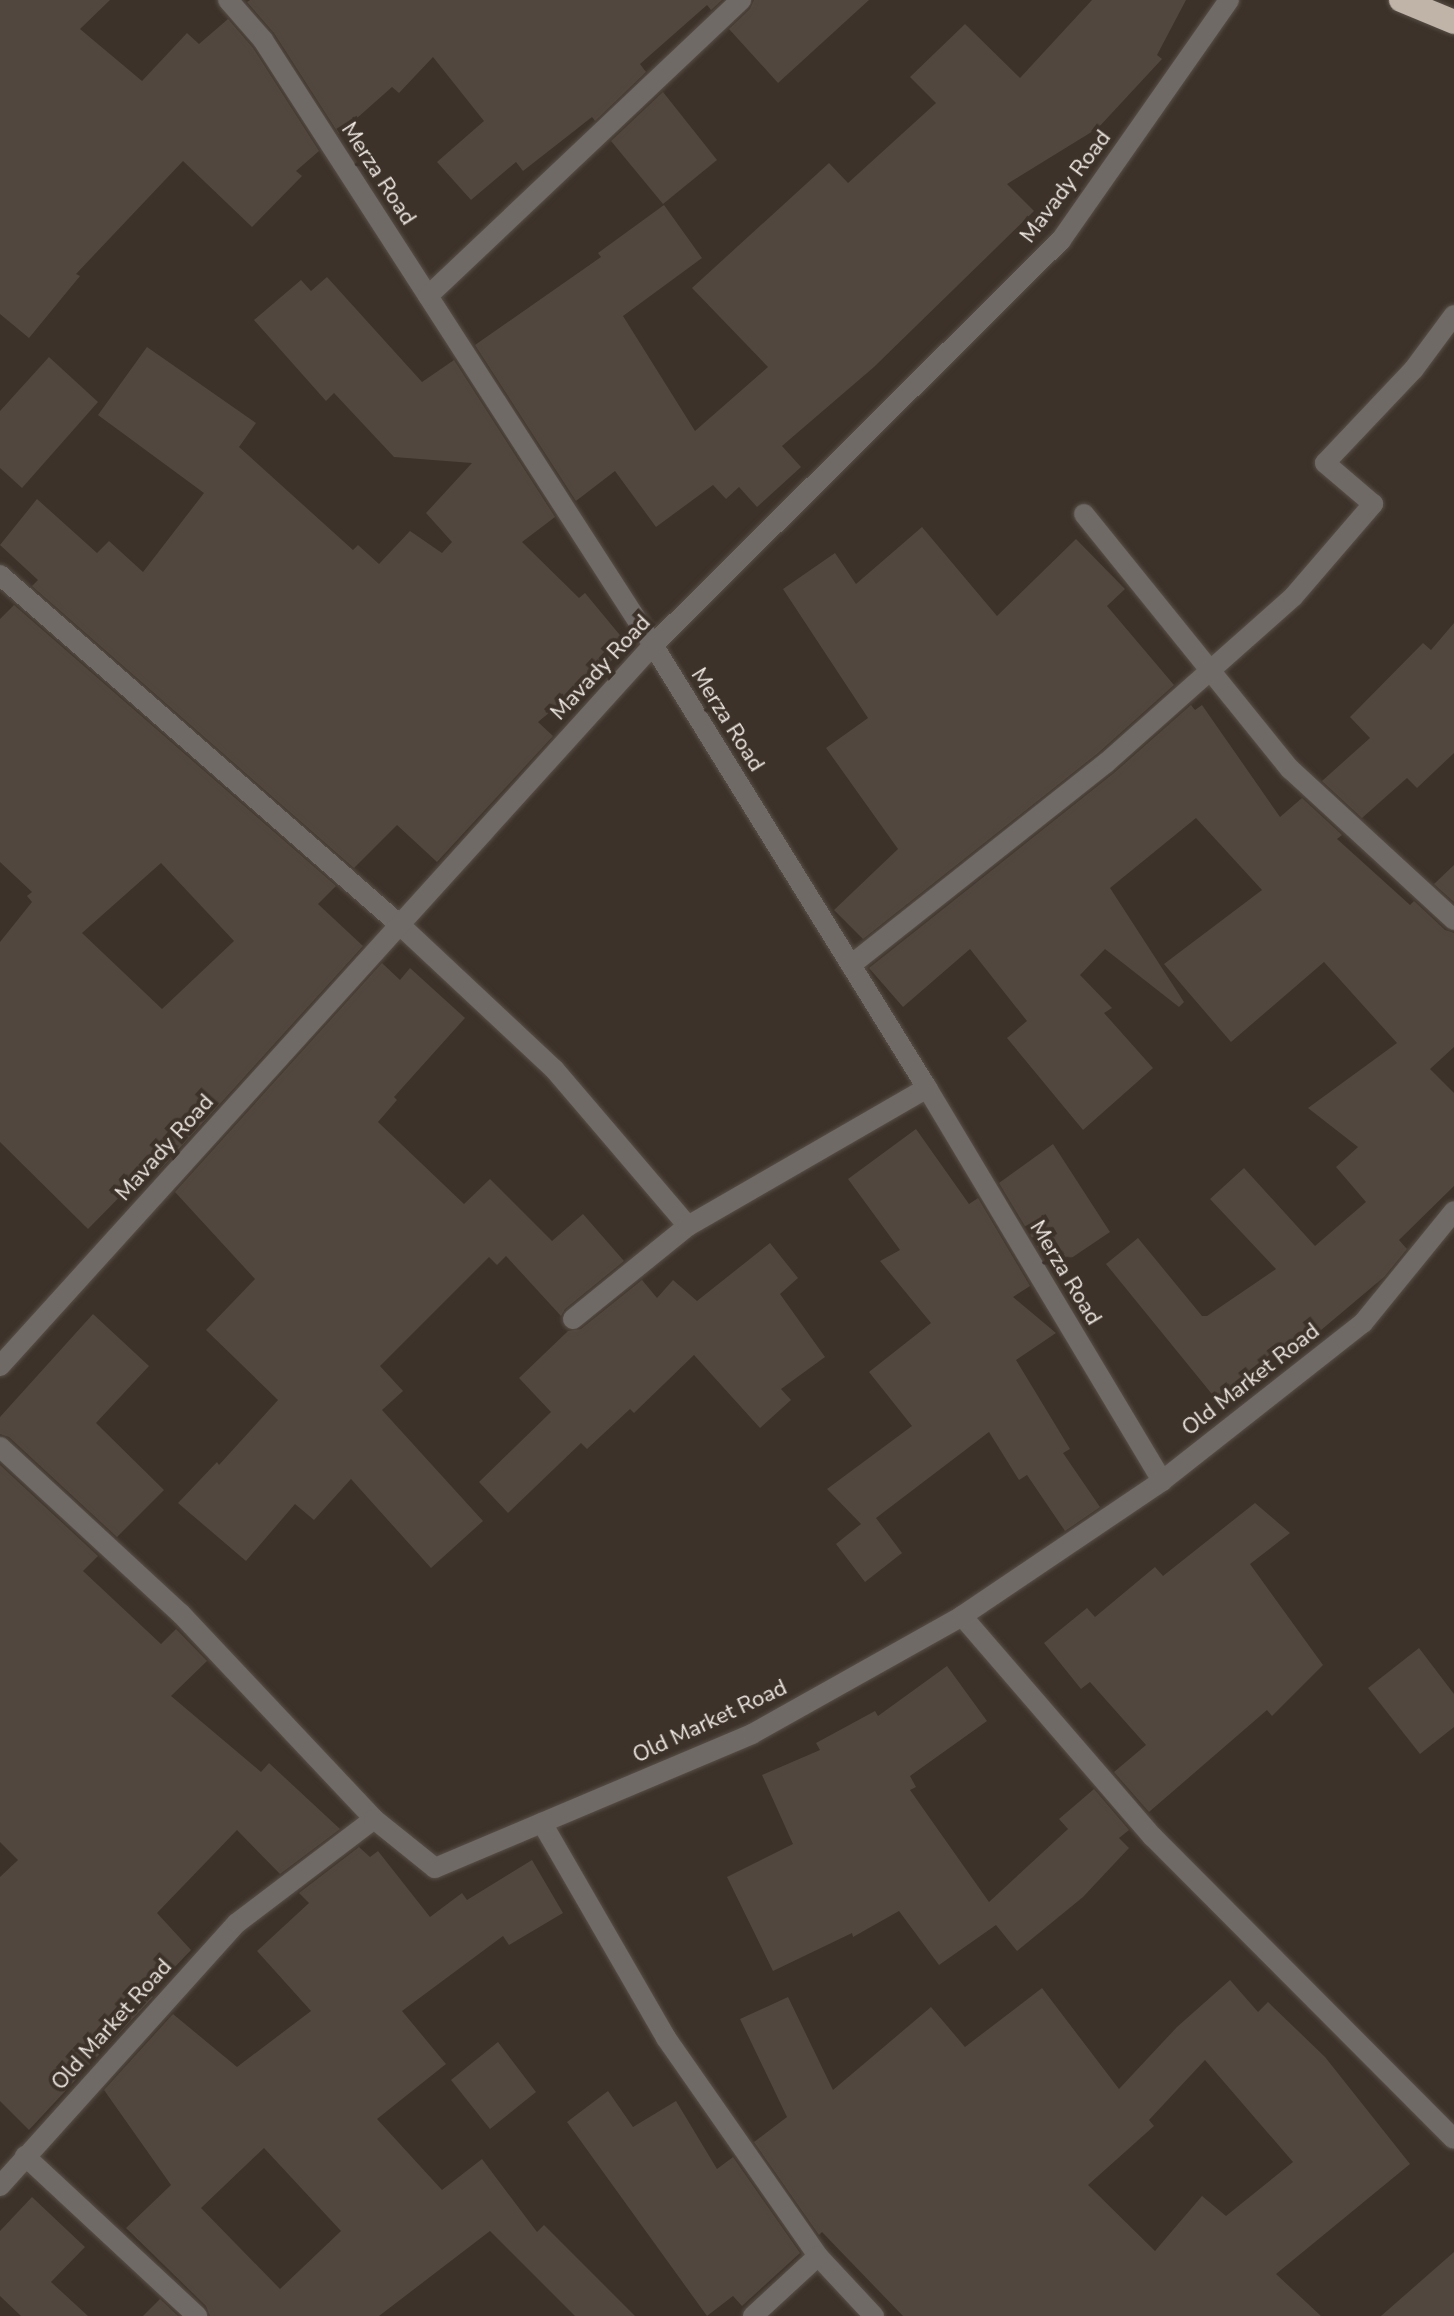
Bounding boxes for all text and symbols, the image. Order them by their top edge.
street label: Merza Road [335,118,421,230]
street label: Mavady Road [1015,126,1117,248]
street label: Mavady Road [546,610,656,726]
street label: Merza Road [685,663,769,777]
street label: Mavady Road [110,1089,220,1207]
street label: Merza Road [1024,1216,1106,1330]
street label: Old Market Road [1177,1318,1325,1442]
street label: Old Market Road [629,1675,791,1769]
street label: Old Market Road [46,1954,178,2096]

